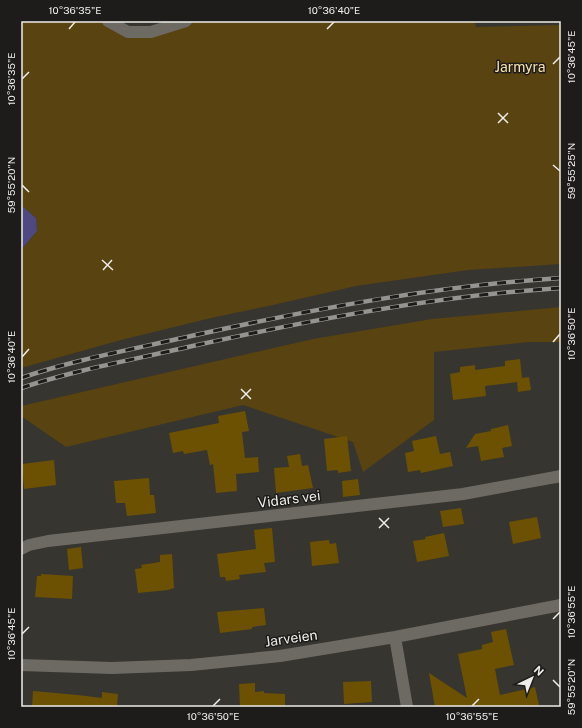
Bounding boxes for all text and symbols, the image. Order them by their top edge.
text: 10°36'35"E [49,4,101,16]
text: 10°36'40"E [308,4,360,16]
text: 10°36'45"E [565,31,577,83]
text: 10°36'35"E [5,53,17,105]
park label: Jarmyra [495,59,545,75]
text: 59°55'25"N [565,143,577,199]
text: 59°55'20"N [5,157,17,213]
text: 10°36'50"E [565,308,577,360]
text: 10°36'40"E [5,331,17,383]
street label: Vidars vei [257,487,321,511]
text: 10°36'55"E [565,585,577,639]
text: 10°36'45"E [5,608,17,660]
street label: Jarveien [264,626,318,650]
north arrow [512,658,552,698]
text: 59°55'20"N [565,659,577,715]
text: N [532,663,546,678]
text: 10°36'50"E [187,710,239,722]
text: 10°36'55"E [445,710,499,722]

